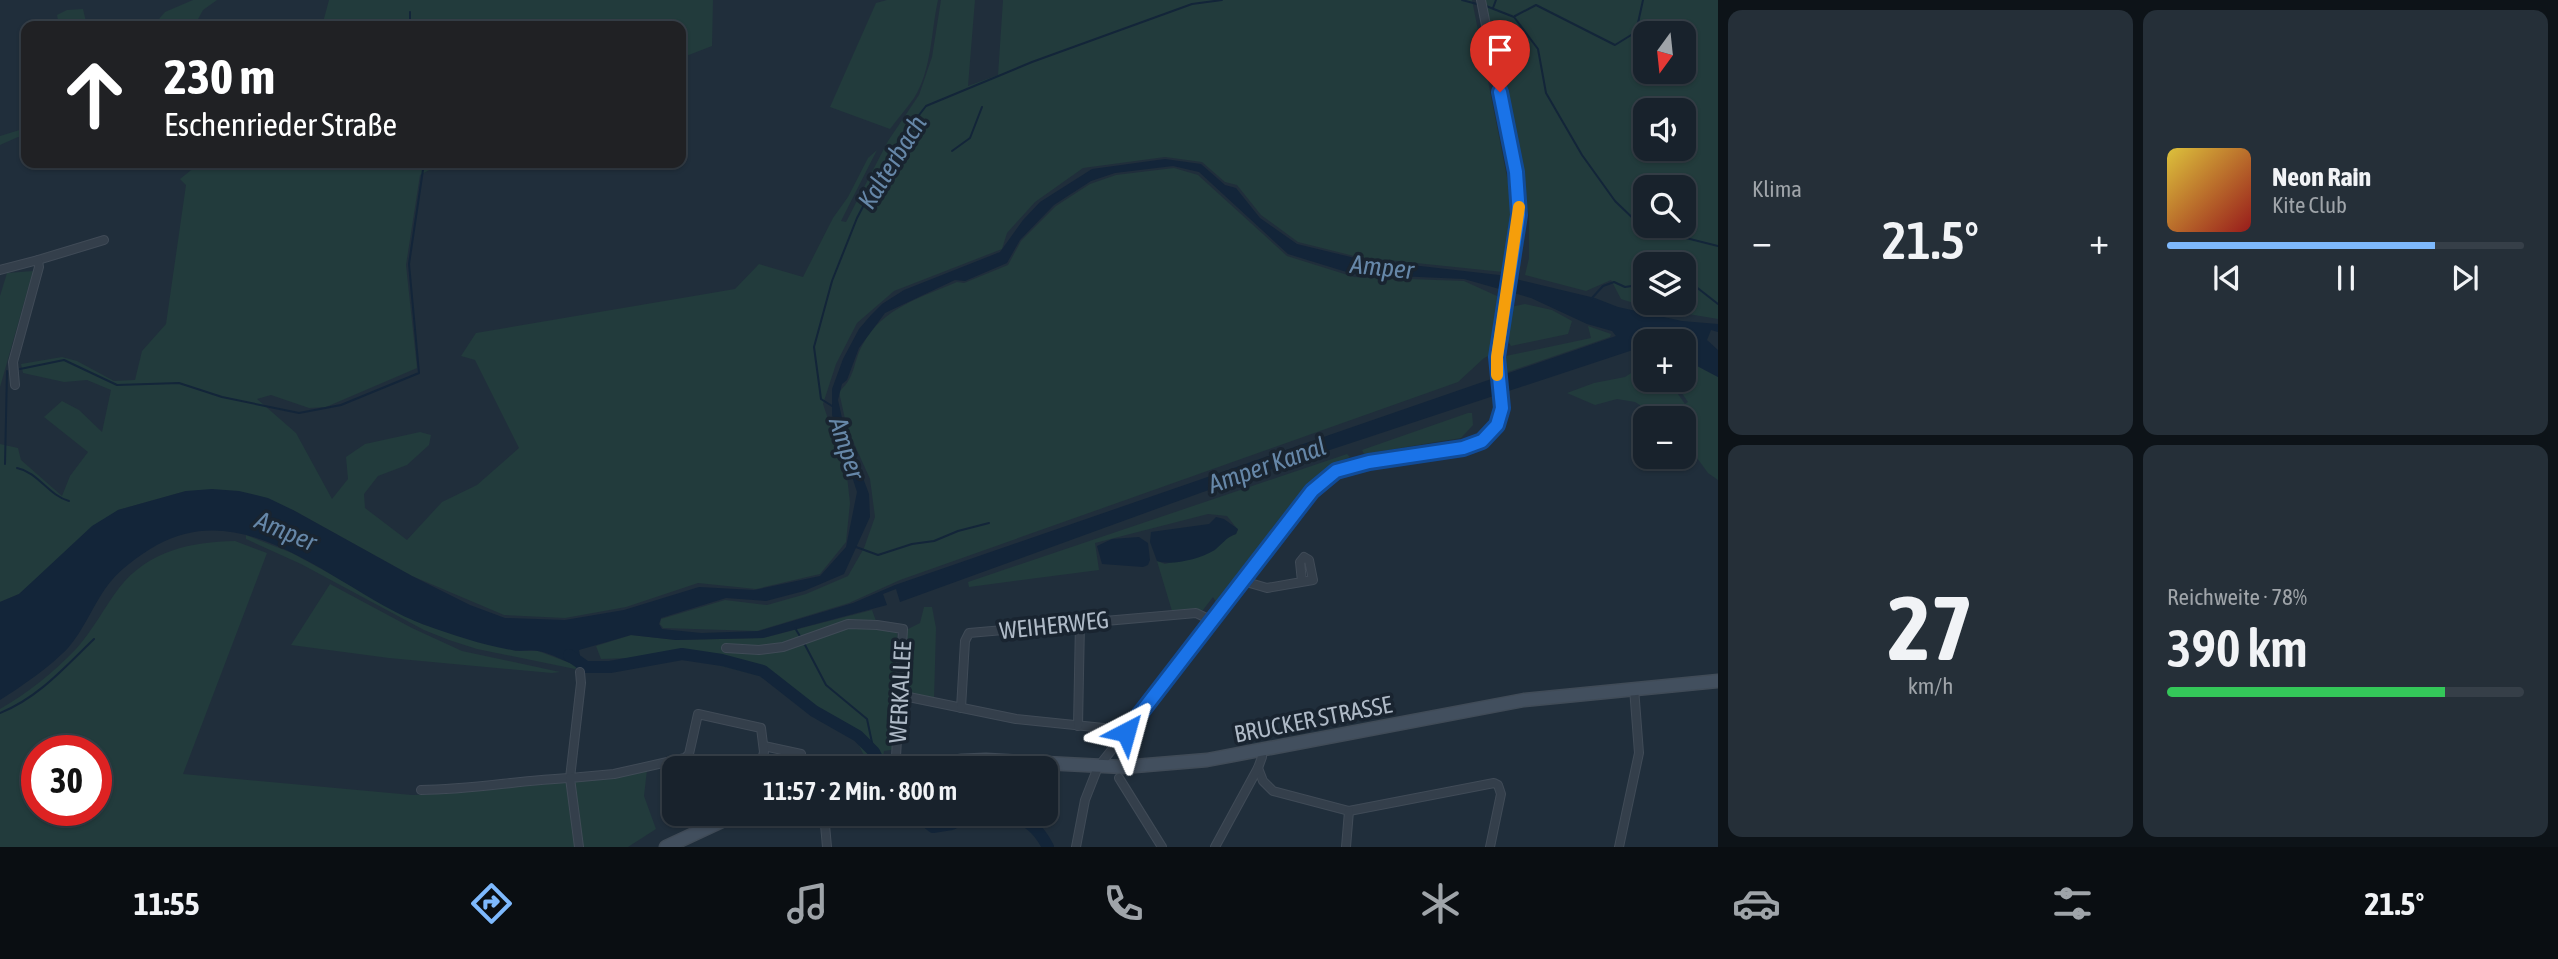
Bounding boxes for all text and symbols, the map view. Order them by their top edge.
pin [1470,20,1530,92]
north arrow [1633,21,1696,84]
map controls [1633,21,1696,469]
icon: arrive [1481,31,1519,69]
text: 230 m [164,48,275,104]
icon: ahead [49,49,140,140]
button: sound [1633,98,1696,161]
text: Eschenrieder Straße [164,106,397,143]
water label: Kalterbach [852,109,933,214]
text: Neon Rain [2272,162,2371,192]
button: search [1633,175,1696,238]
text: Klima [1752,176,1802,202]
text: Kite Club [2272,192,2347,218]
text: 21.5° [1882,210,1979,270]
text: − [1752,219,1772,262]
text: + [2089,219,2109,262]
water label: Amper [1348,249,1416,285]
button: layers [1633,252,1696,315]
icon: previous [2208,259,2246,297]
icon: pause [2327,259,2365,297]
icon: next [2446,259,2484,297]
button: + [1633,329,1696,392]
button: − [1633,406,1696,469]
water label: Amper [823,412,871,484]
water label: Amper Kanal [1203,431,1330,499]
water label: Amper [250,504,322,558]
text: 27 [1888,575,1973,679]
text: Reichweite · 78% [2167,584,2307,610]
street label: WEIHERWEG [998,606,1110,644]
text: 390 km [2167,618,2308,678]
street label: WERKALLEE [884,640,916,744]
text: km/h [1908,673,1953,699]
street label: BRUCKER STRASSE [1232,690,1394,748]
position arrow [1089,695,1163,769]
speed limit sign: 30 [21,735,112,826]
text: 11:57 · 2 Min. · 800 m [763,776,957,806]
icon: directions [467,879,516,928]
icon: music [783,879,832,928]
icon: phone [1099,879,1148,928]
icon: climate [1416,879,1465,928]
icon: car [1732,879,1781,928]
icon: filters [2048,879,2097,928]
text: 11:55 [134,885,200,922]
text: 21.5° [2365,885,2424,922]

